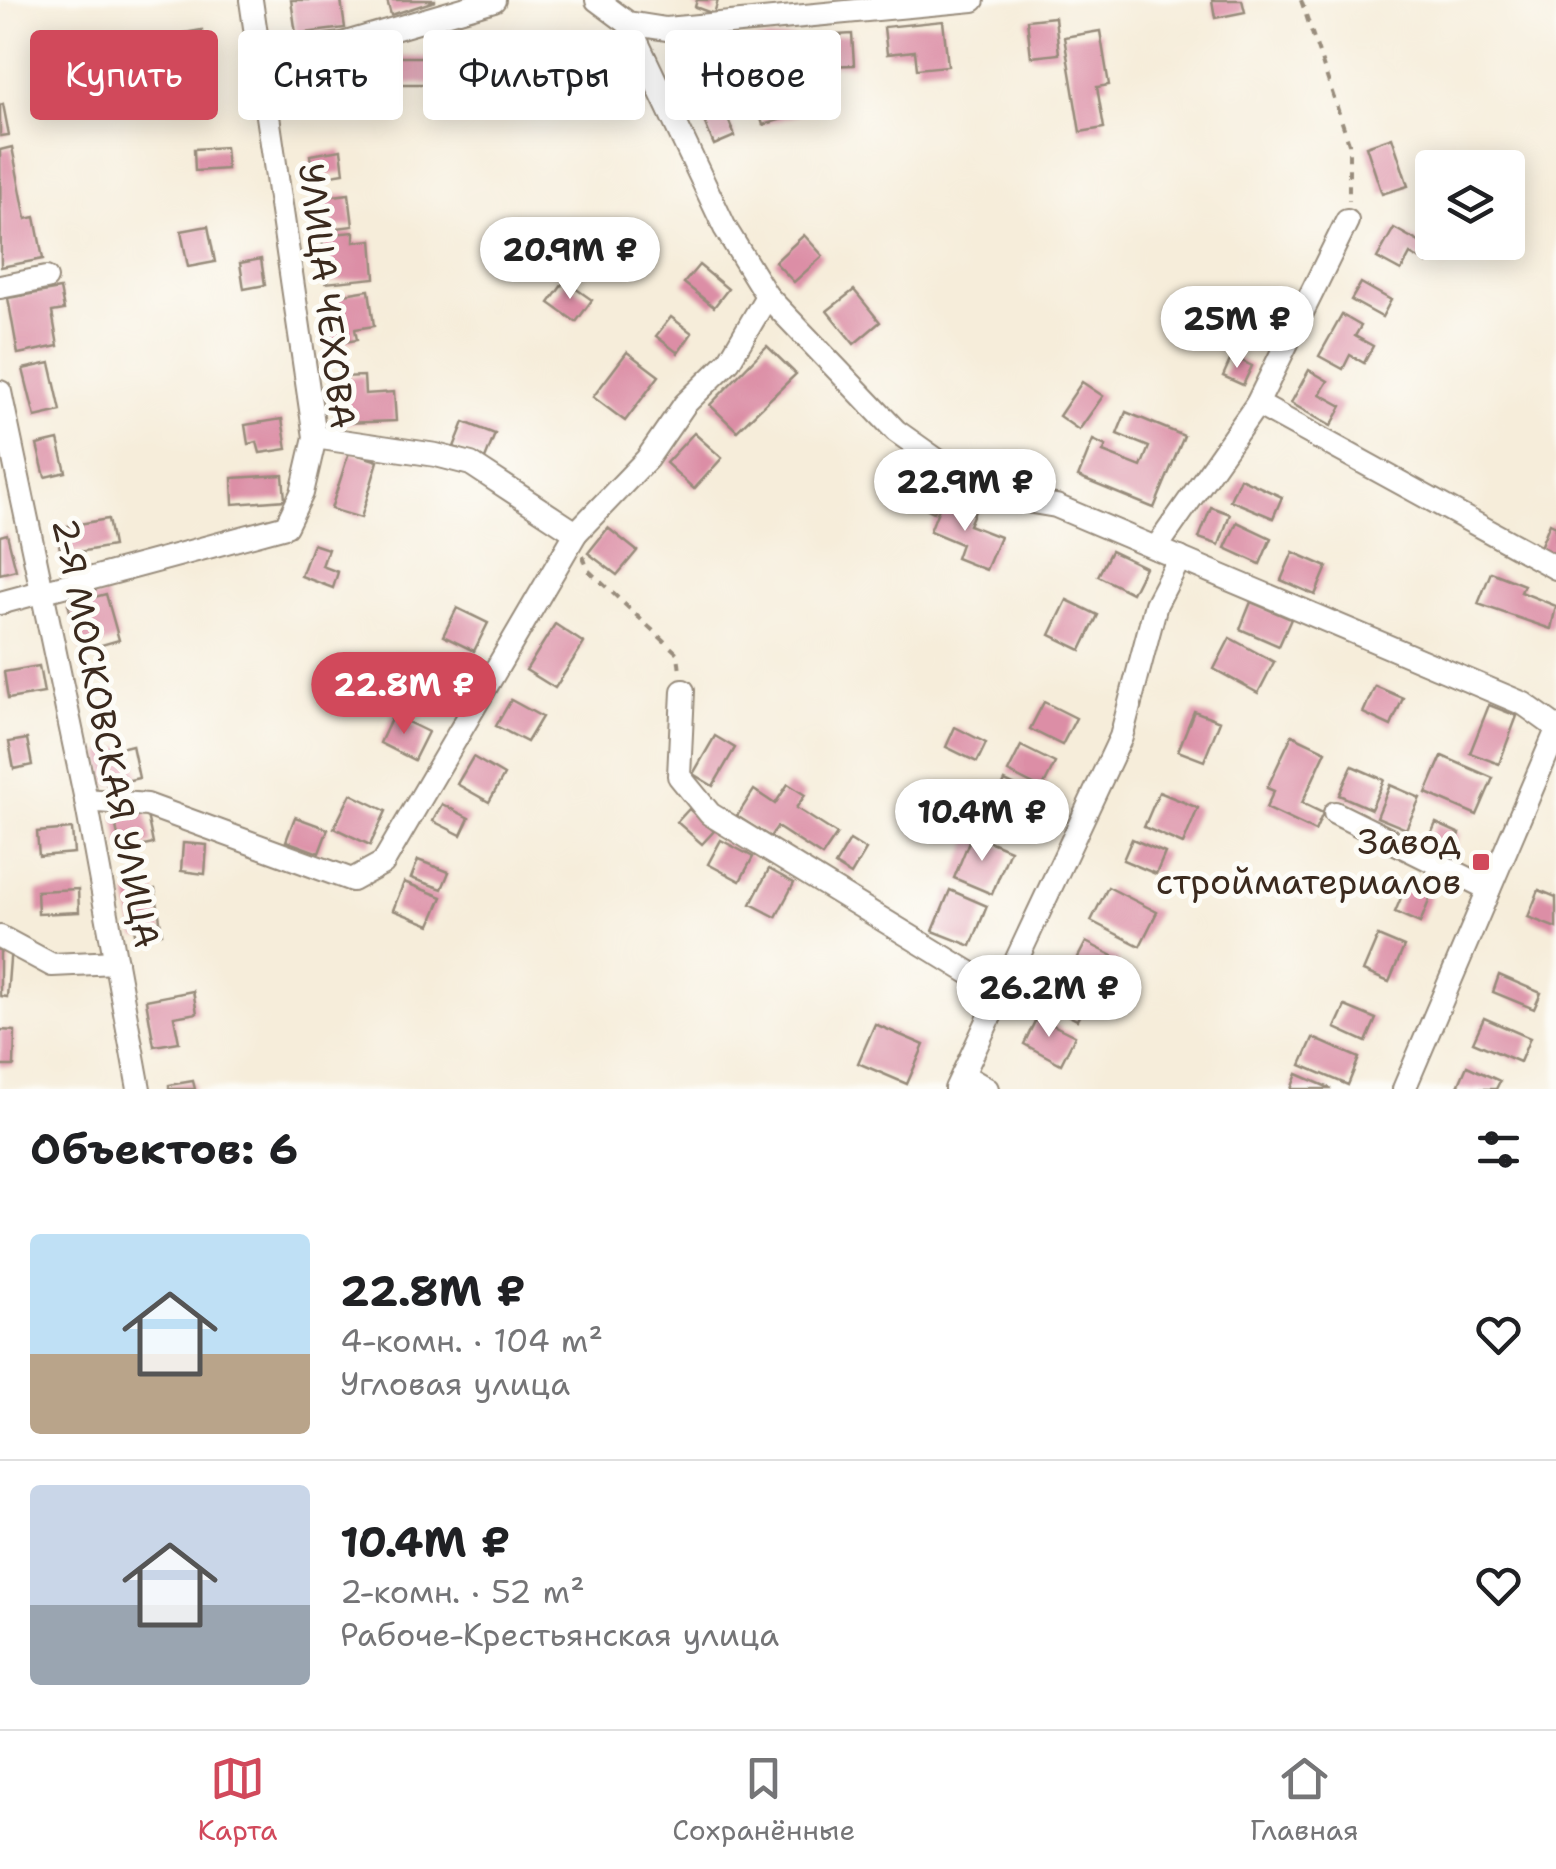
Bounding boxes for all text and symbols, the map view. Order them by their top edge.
chip: Купить [30,30,218,120]
chip: Снять [238,30,403,120]
chip: Фильтры [423,30,645,120]
chip: Новое [665,30,841,120]
map controls [1415,150,1525,260]
button: layers [1415,150,1525,260]
street label: УЛИЦА ЧЕХОВА [288,160,367,431]
pin: 20.9M ₽ [478,217,662,302]
text: 20.9M ₽ [502,228,638,271]
pin: 25M ₽ [1167,286,1307,371]
text: 25M ₽ [1183,297,1291,340]
pin: 22.9M ₽ [873,449,1057,534]
text: 22.9M ₽ [896,460,1034,503]
street label: 2-Я МОСКОВСКАЯ УЛИЦА [42,514,171,952]
pin: 22.8M ₽ [312,652,496,737]
text: 22.8M ₽ [333,663,475,706]
pin: 10.4M ₽ [890,779,1074,864]
text: 10.4M ₽ [917,790,1047,833]
place label: Завод стройматериалов [1156,818,1461,905]
marker: Завод стройматериалов [1470,851,1492,873]
pin: 26.2M ₽ [957,955,1141,1040]
text: 26.2M ₽ [979,966,1119,1009]
text: Объектов: 6 [30,1121,298,1177]
icon: filters [1471,1122,1526,1177]
text: 22.8M ₽ [340,1263,526,1319]
icon: home [110,1274,230,1394]
icon: heart [1471,1307,1526,1362]
text: 4-комн. · 104 m² [340,1319,603,1362]
text: Угловая улица [340,1362,570,1405]
text: 10.4M ₽ [340,1514,511,1570]
icon: home [110,1525,230,1645]
icon: heart [1471,1558,1526,1613]
text: 2-комн. · 52 m² [340,1570,585,1613]
text: Рабоче-Крестьянская улица [340,1613,779,1656]
tab: Карта [197,1751,278,1849]
tab: Сохранённые [672,1751,855,1849]
tab: Главная [1250,1751,1359,1849]

